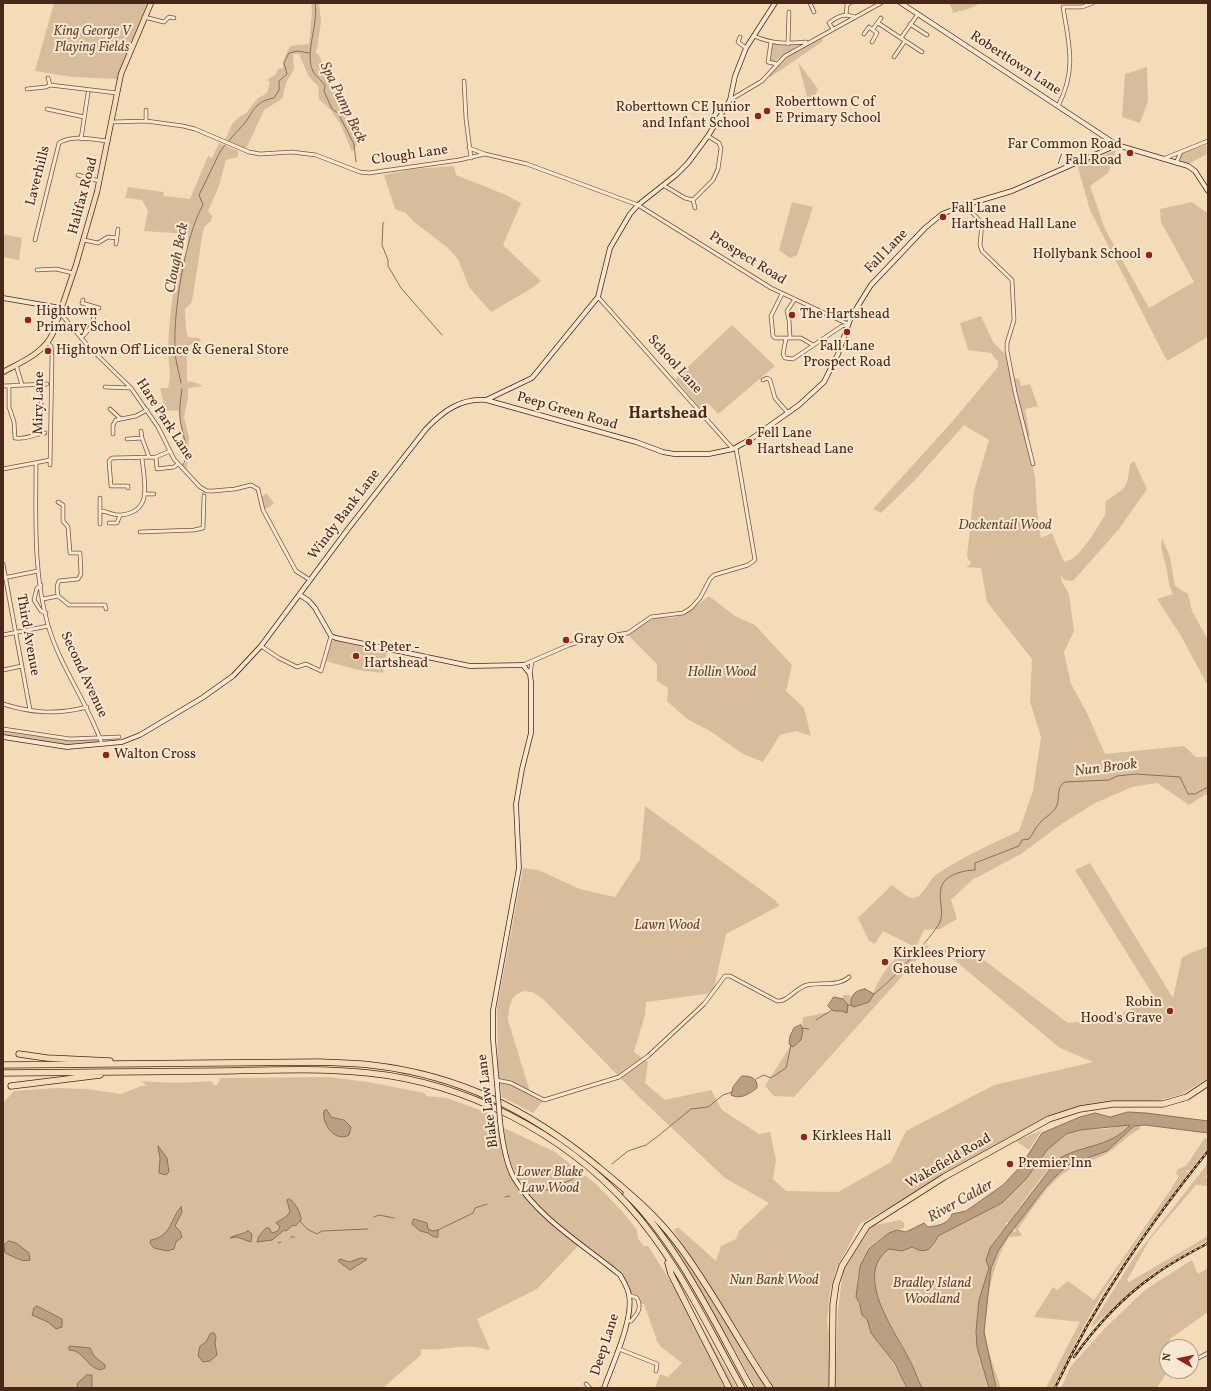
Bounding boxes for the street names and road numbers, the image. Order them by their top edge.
street label: Roberttown Lane [966,28,1064,100]
street label: Clough Lane [371,142,449,170]
street label: Laverhills [23,144,55,208]
street label: Halifax Road [66,156,102,236]
street label: Fall Lane [862,226,912,278]
street label: Prospect Road [705,229,789,289]
street label: School Lane [643,332,705,398]
street label: Miry Lane [31,371,49,435]
street label: Hare Park Lane [131,376,197,464]
street label: Peep Green Road [515,390,619,434]
street label: Windy Bank Lane [306,467,384,563]
street label: Third Avenue [12,593,42,677]
street label: Second Avenue [56,629,110,721]
street label: Blake Law Lane [475,1053,503,1149]
street label: Wakefield Road [903,1131,995,1193]
street label: Deep Lane [588,1312,624,1378]

